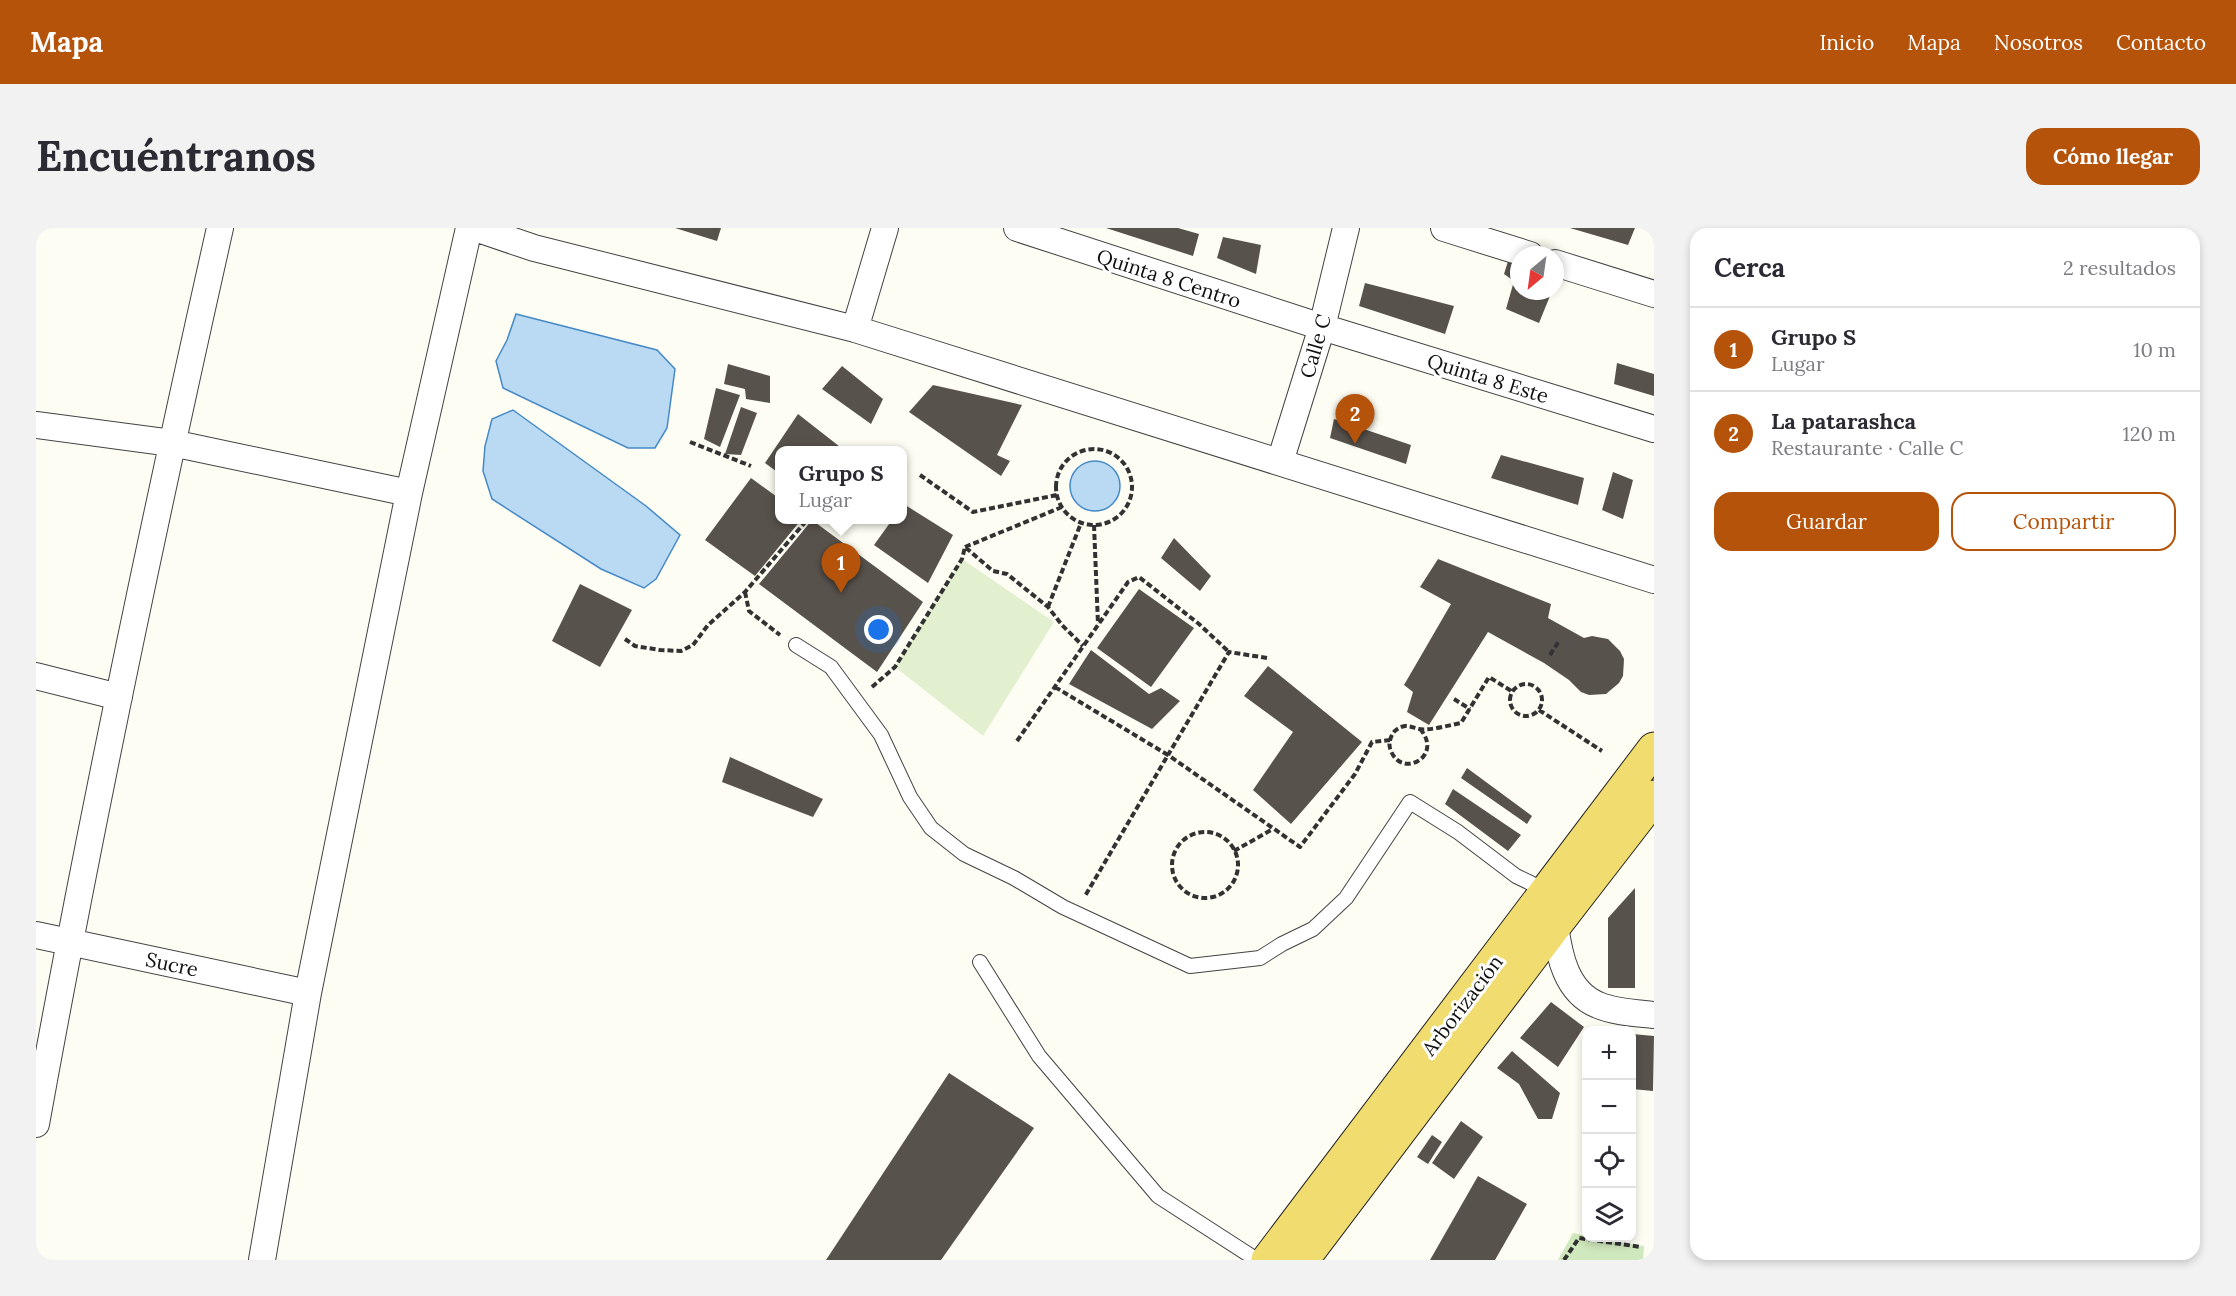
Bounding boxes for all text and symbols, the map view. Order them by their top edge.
text: Mapa [30,24,103,60]
text: Inicio [1819,29,1874,56]
text: Mapa [1907,29,1961,56]
text: Nosotros [1994,29,2083,56]
text: Contacto [2116,29,2206,56]
button: Cómo llegar [2026,128,2200,185]
text: Encuéntranos [36,129,316,183]
street label: Quinta 8 Centro [1094,243,1244,313]
north arrow [1510,246,1564,300]
text: Cerca [1714,251,1785,284]
text: 2 resultados [2063,255,2176,280]
street label: Calle C [1294,311,1336,381]
text: Grupo S [1771,323,1856,351]
text: 1 [1729,337,1738,362]
text: 10 m [2133,337,2176,362]
street label: Quinta 8 Este [1424,348,1552,408]
text: Lugar [1771,351,1825,376]
pin: 2 [1336,394,1374,444]
text: La patarashca [1771,407,1916,435]
text: 2 [1728,421,1739,446]
text: 120 m [2122,421,2176,446]
text: Restaurante · Calle C [1771,435,1964,460]
popup [775,446,907,524]
text: Grupo S [798,459,884,487]
text: Lugar [798,487,852,512]
button: Guardar [1714,492,1939,551]
button: Compartir [1951,492,2176,551]
pin: 1 [822,544,860,593]
your location [864,615,893,644]
street label: Sucre [143,946,201,982]
street label: Arborización [1415,950,1508,1061]
map controls [1582,1026,1636,1242]
button: + [1582,1026,1636,1080]
button: − [1582,1080,1636,1134]
button: locate [1582,1134,1636,1188]
button: layers [1582,1188,1636,1242]

